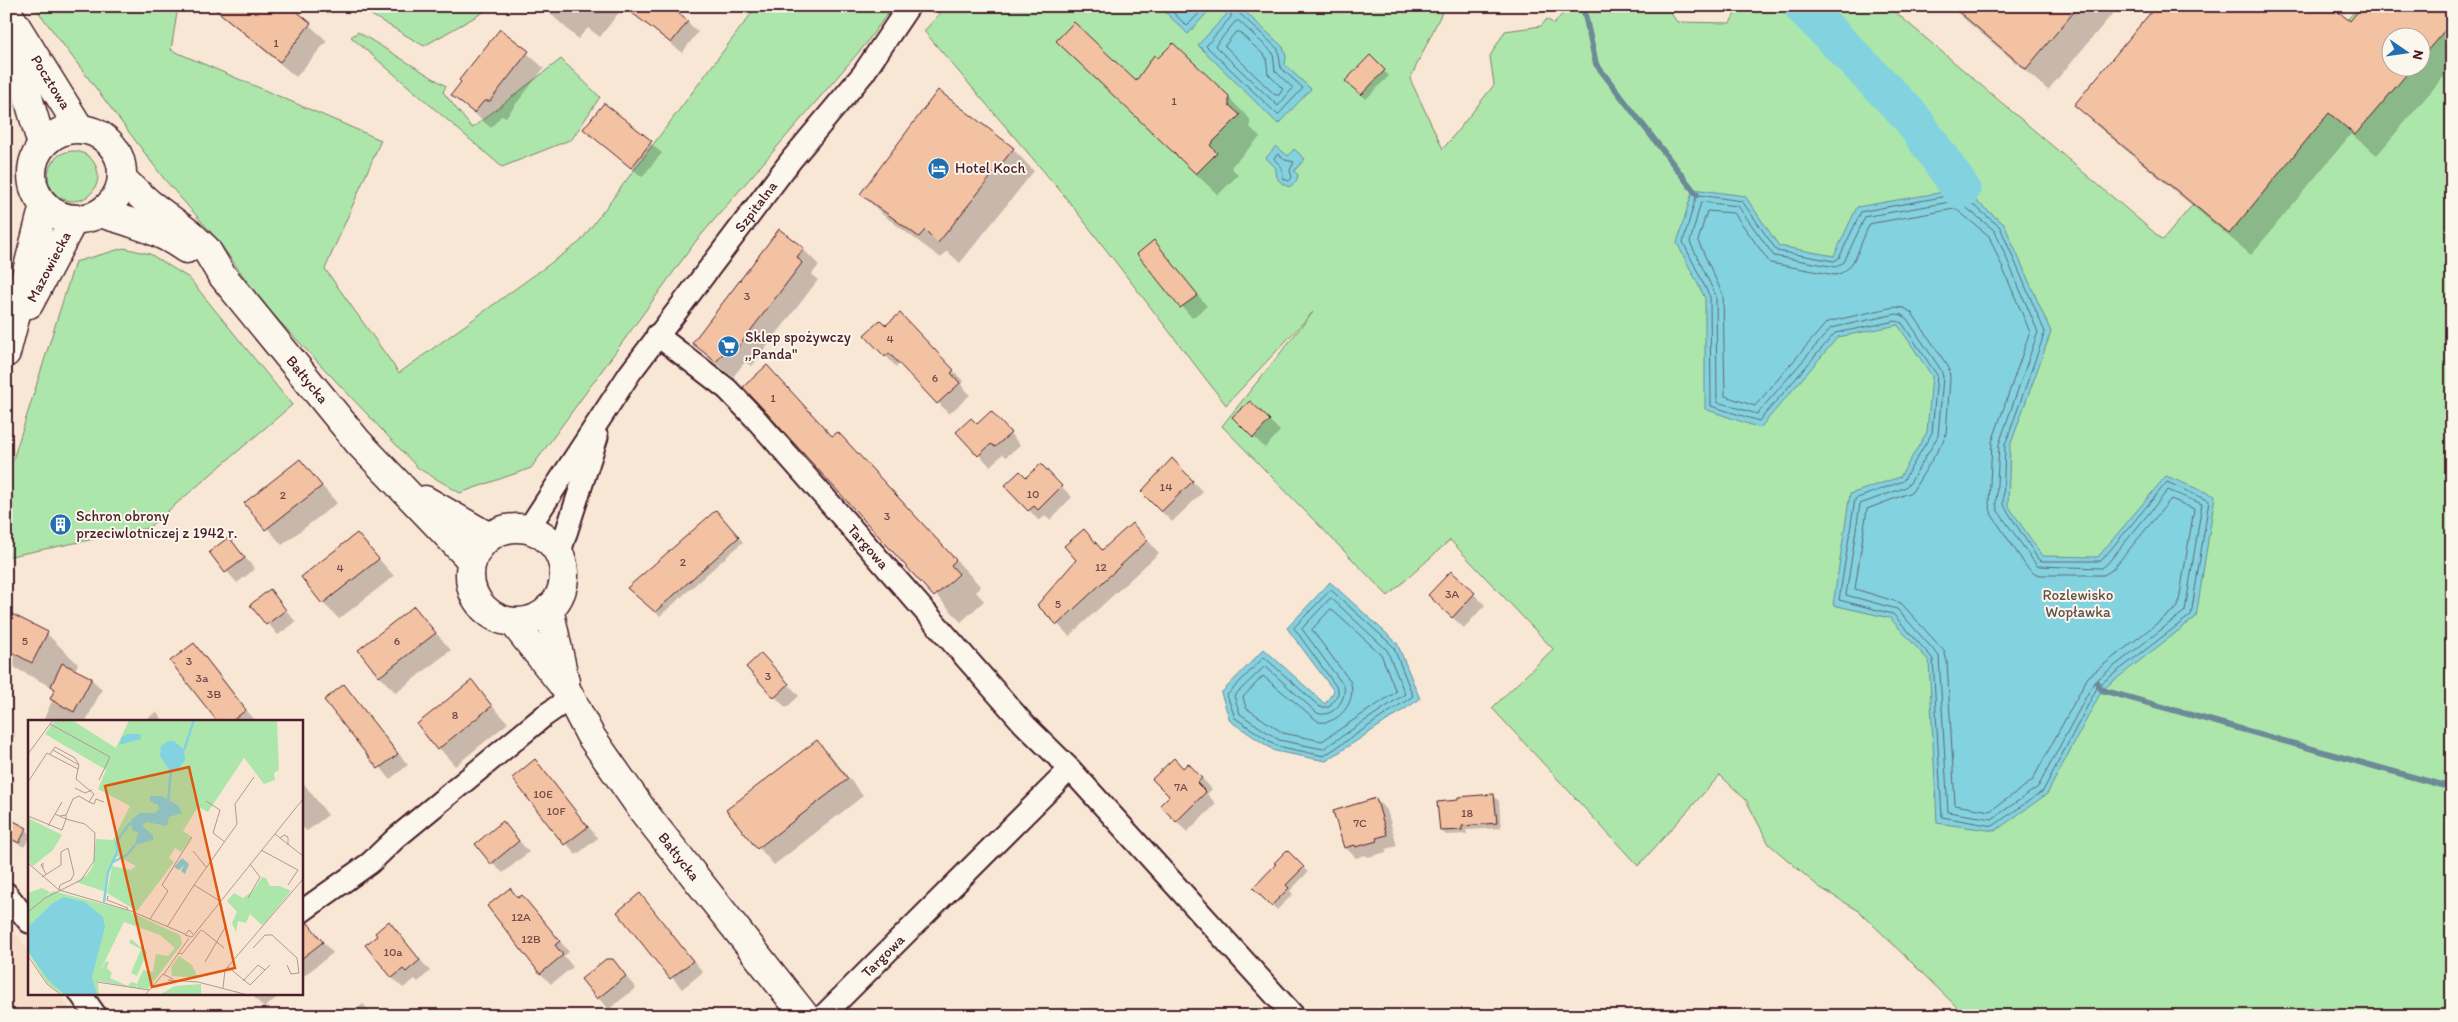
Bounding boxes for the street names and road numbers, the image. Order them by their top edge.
street label: Pocztowa [27,52,75,113]
street label: Szpitalna [731,177,781,236]
street label: Mazowiecka [23,228,75,305]
street label: Bałtycka [282,352,332,408]
street label: Targowa [843,520,893,573]
street label: Bałtycka [654,829,704,885]
street label: Targowa [858,930,909,981]

